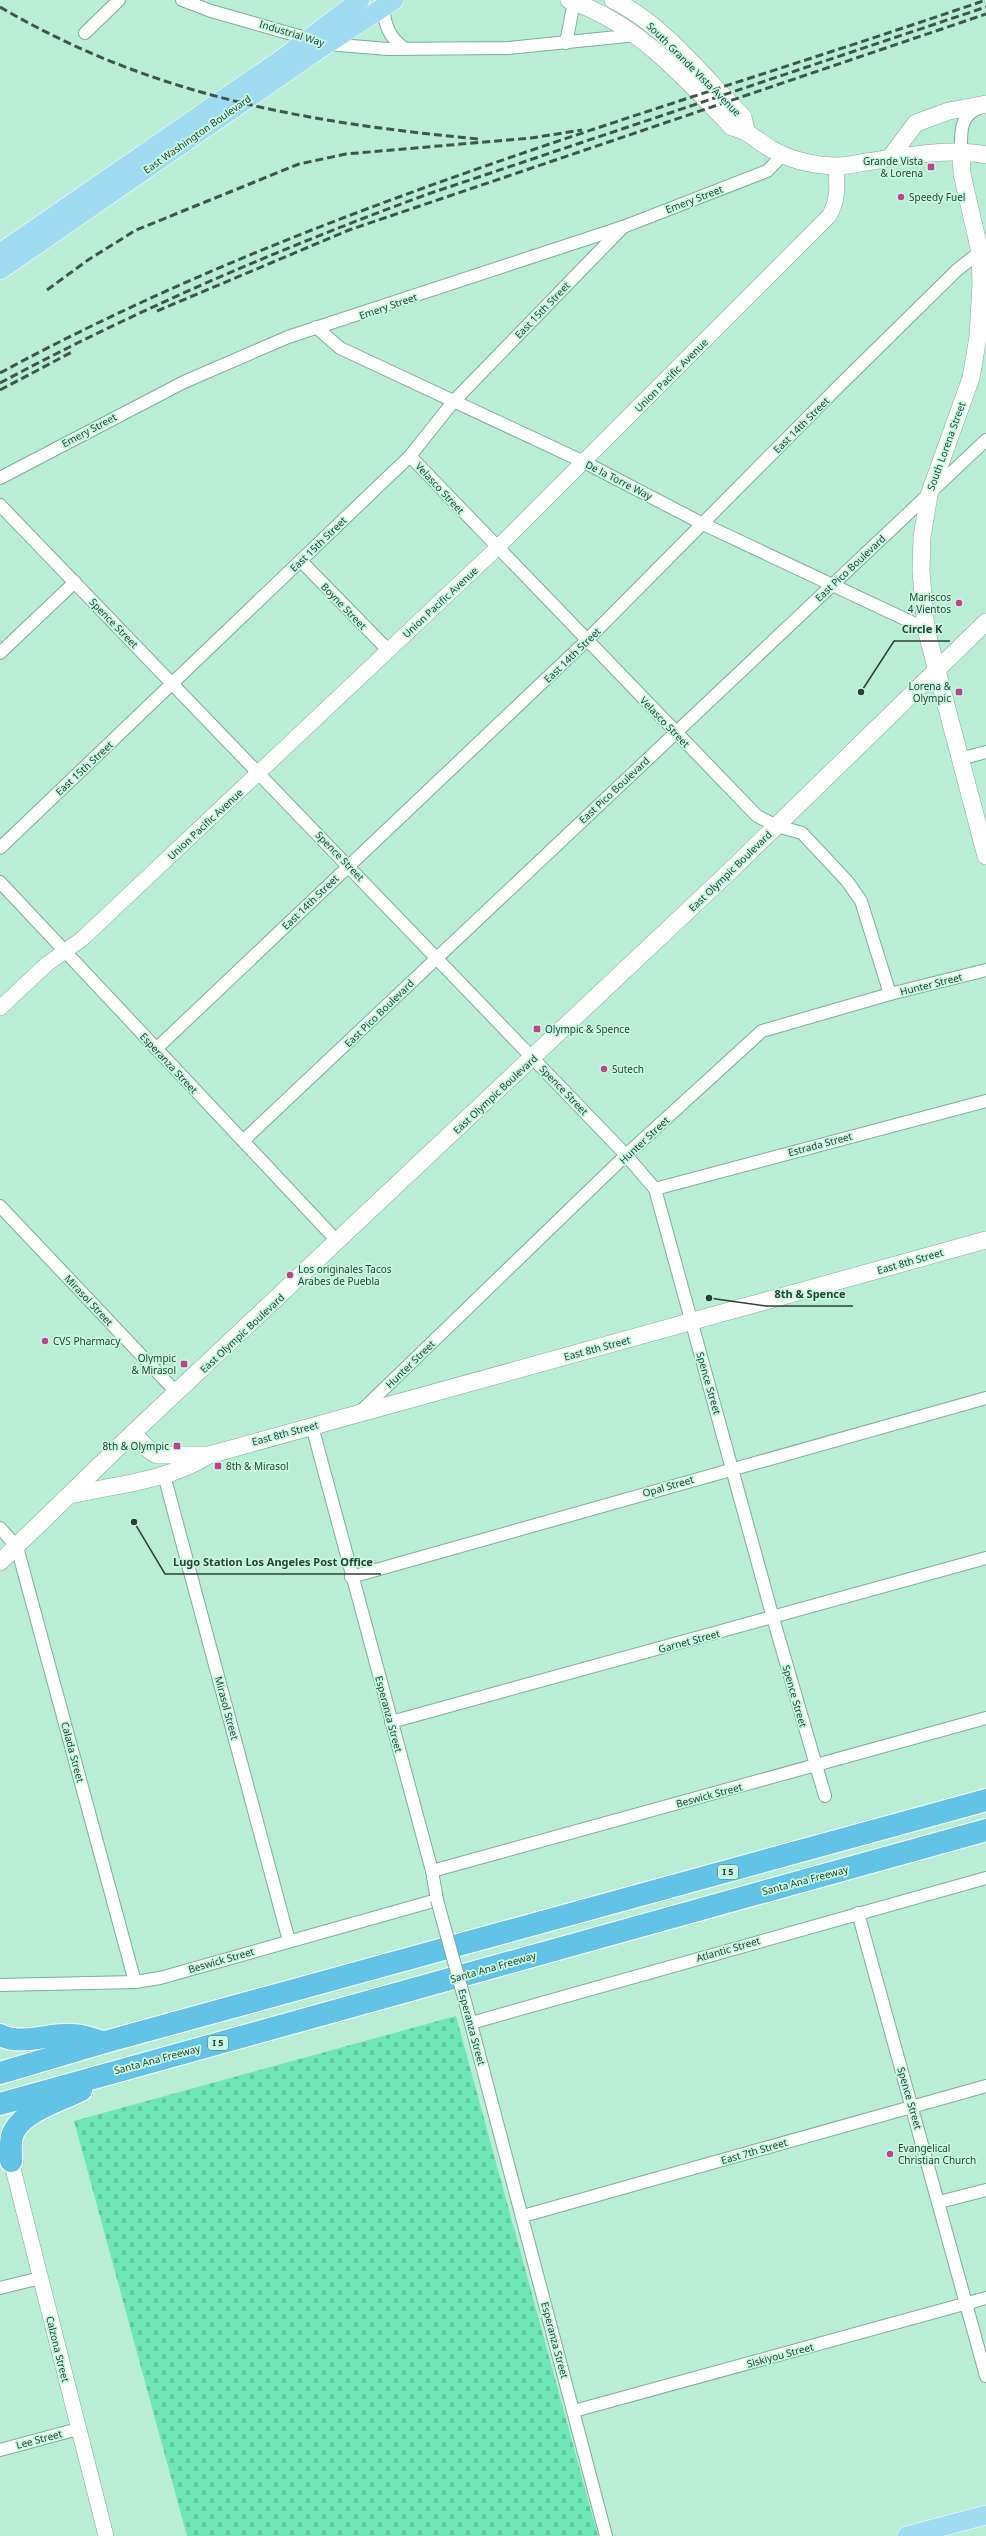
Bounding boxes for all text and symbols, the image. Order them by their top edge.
street label: Industrial Way [258,16,327,50]
street label: South Grande Vista Avenue [644,19,744,119]
street label: East Washington Boulevard [140,91,254,177]
place label: Grande Vista & Lorena [863,154,923,180]
marker: Grande Vista & Lorena [926,162,936,172]
street label: Emery Street [663,182,725,216]
place label: Speedy Fuel [909,190,965,204]
marker: Speedy Fuel [896,192,906,202]
street label: East 15th Street [511,278,573,341]
street label: Emery Street [357,289,419,322]
street label: Union Pacific Avenue [631,335,711,415]
street label: East 14th Street [770,394,832,456]
street label: South Lorena Street [923,399,969,492]
street label: Emery Street [59,409,119,450]
street label: De la Torre Way [583,457,656,503]
street label: Velasco Street [412,459,468,517]
street label: East 15th Street [287,513,350,575]
street label: East Pico Boulevard [812,532,888,604]
street label: Union Pacific Avenue [399,563,481,641]
street label: Boyne Street [318,580,370,633]
place label: Mariscos 4 Vientos [908,590,951,616]
street label: Spence Street [87,595,142,651]
marker: Mariscos 4 Vientos [954,598,964,608]
callout: Circle K [894,618,950,641]
text: Circle K [902,621,943,636]
street label: East 14th Street [541,624,604,686]
place label: Lorena & Olympic [908,679,952,705]
marker: Lorena & Olympic [954,687,964,697]
street label: Velasco Street [637,693,693,751]
street label: East 15th Street [52,737,116,798]
street label: East Pico Boulevard [576,754,652,826]
street label: Union Pacific Avenue [164,785,246,863]
street label: Spence Street [313,828,368,884]
street label: East Olympic Boulevard [685,828,775,914]
street label: East 14th Street [279,871,342,933]
street label: Hunter Street [898,969,964,998]
street label: East Pico Boulevard [341,976,417,1050]
place label: Olympic & Spence [545,1022,630,1036]
marker: Olympic & Spence [532,1024,542,1034]
street label: Esperanza Street [137,1029,201,1097]
street label: East Olympic Boulevard [450,1051,540,1137]
street label: Spence Street [537,1062,592,1118]
place label: Sutech [612,1062,644,1076]
marker: Sutech [599,1064,609,1074]
street label: Hunter Street [616,1113,672,1167]
street label: Estrada Street [786,1129,854,1159]
street label: East 8th Street [875,1245,945,1277]
place label: Los originales Tacos Arabes de Puebla [298,1262,392,1288]
marker: Los originales Tacos Arabes de Puebla [285,1270,295,1280]
street label: Mirasol Street [62,1271,117,1329]
callout: 8th & Spence [766,1283,853,1306]
text: 8th & Spence [774,1286,846,1301]
street label: East Olympic Boulevard [197,1290,287,1376]
street label: East 8th Street [562,1332,632,1364]
place label: CVS Pharmacy [53,1334,121,1348]
marker: CVS Pharmacy [40,1336,50,1346]
street label: Hunter Street [382,1337,438,1391]
street label: Spence Street [693,1350,725,1416]
place label: Olympic & Mirasol [131,1351,176,1377]
marker: Olympic & Mirasol [179,1359,189,1369]
street label: East 8th Street [250,1417,320,1449]
place label: 8th & Olympic [103,1439,169,1453]
marker: 8th & Olympic [172,1441,182,1451]
place label: 8th & Mirasol [226,1459,289,1473]
marker: 8th & Mirasol [213,1461,223,1471]
street label: Opal Street [641,1472,696,1500]
callout: Lugo Station Los Angeles Post Office [165,1551,381,1574]
text: Lugo Station Los Angeles Post Office [173,1554,373,1569]
street label: Garnet Street [657,1626,722,1656]
street label: Spence Street [779,1663,811,1729]
street label: Esperanza Street [372,1674,406,1754]
street label: Mirasol Street [212,1675,242,1742]
street label: Calada Street [58,1720,88,1784]
street label: Beswick Street [674,1779,744,1811]
street label: Santa Ana Freeway [760,1862,850,1898]
road number: I 5 [718,1865,738,1879]
street label: Atlantic Street [694,1933,762,1965]
street label: Beswick Street [186,1944,256,1976]
street label: Santa Ana Freeway [448,1948,538,1986]
street label: Esperanza Street [455,1987,489,2067]
road number: I 5 [208,2036,228,2050]
street label: Santa Ana Freeway [112,2041,202,2077]
street label: Spence Street [894,2065,926,2131]
street label: East 7th Street [719,2135,789,2167]
place label: Evangelical Christian Church [898,2141,976,2167]
marker: Evangelical Christian Church [885,2149,895,2159]
street label: Esperanza Street [538,2300,572,2380]
street label: Calzona Street [43,2315,73,2384]
street label: Siskiyou Street [745,2339,815,2371]
street label: Lee Street [14,2426,64,2452]

